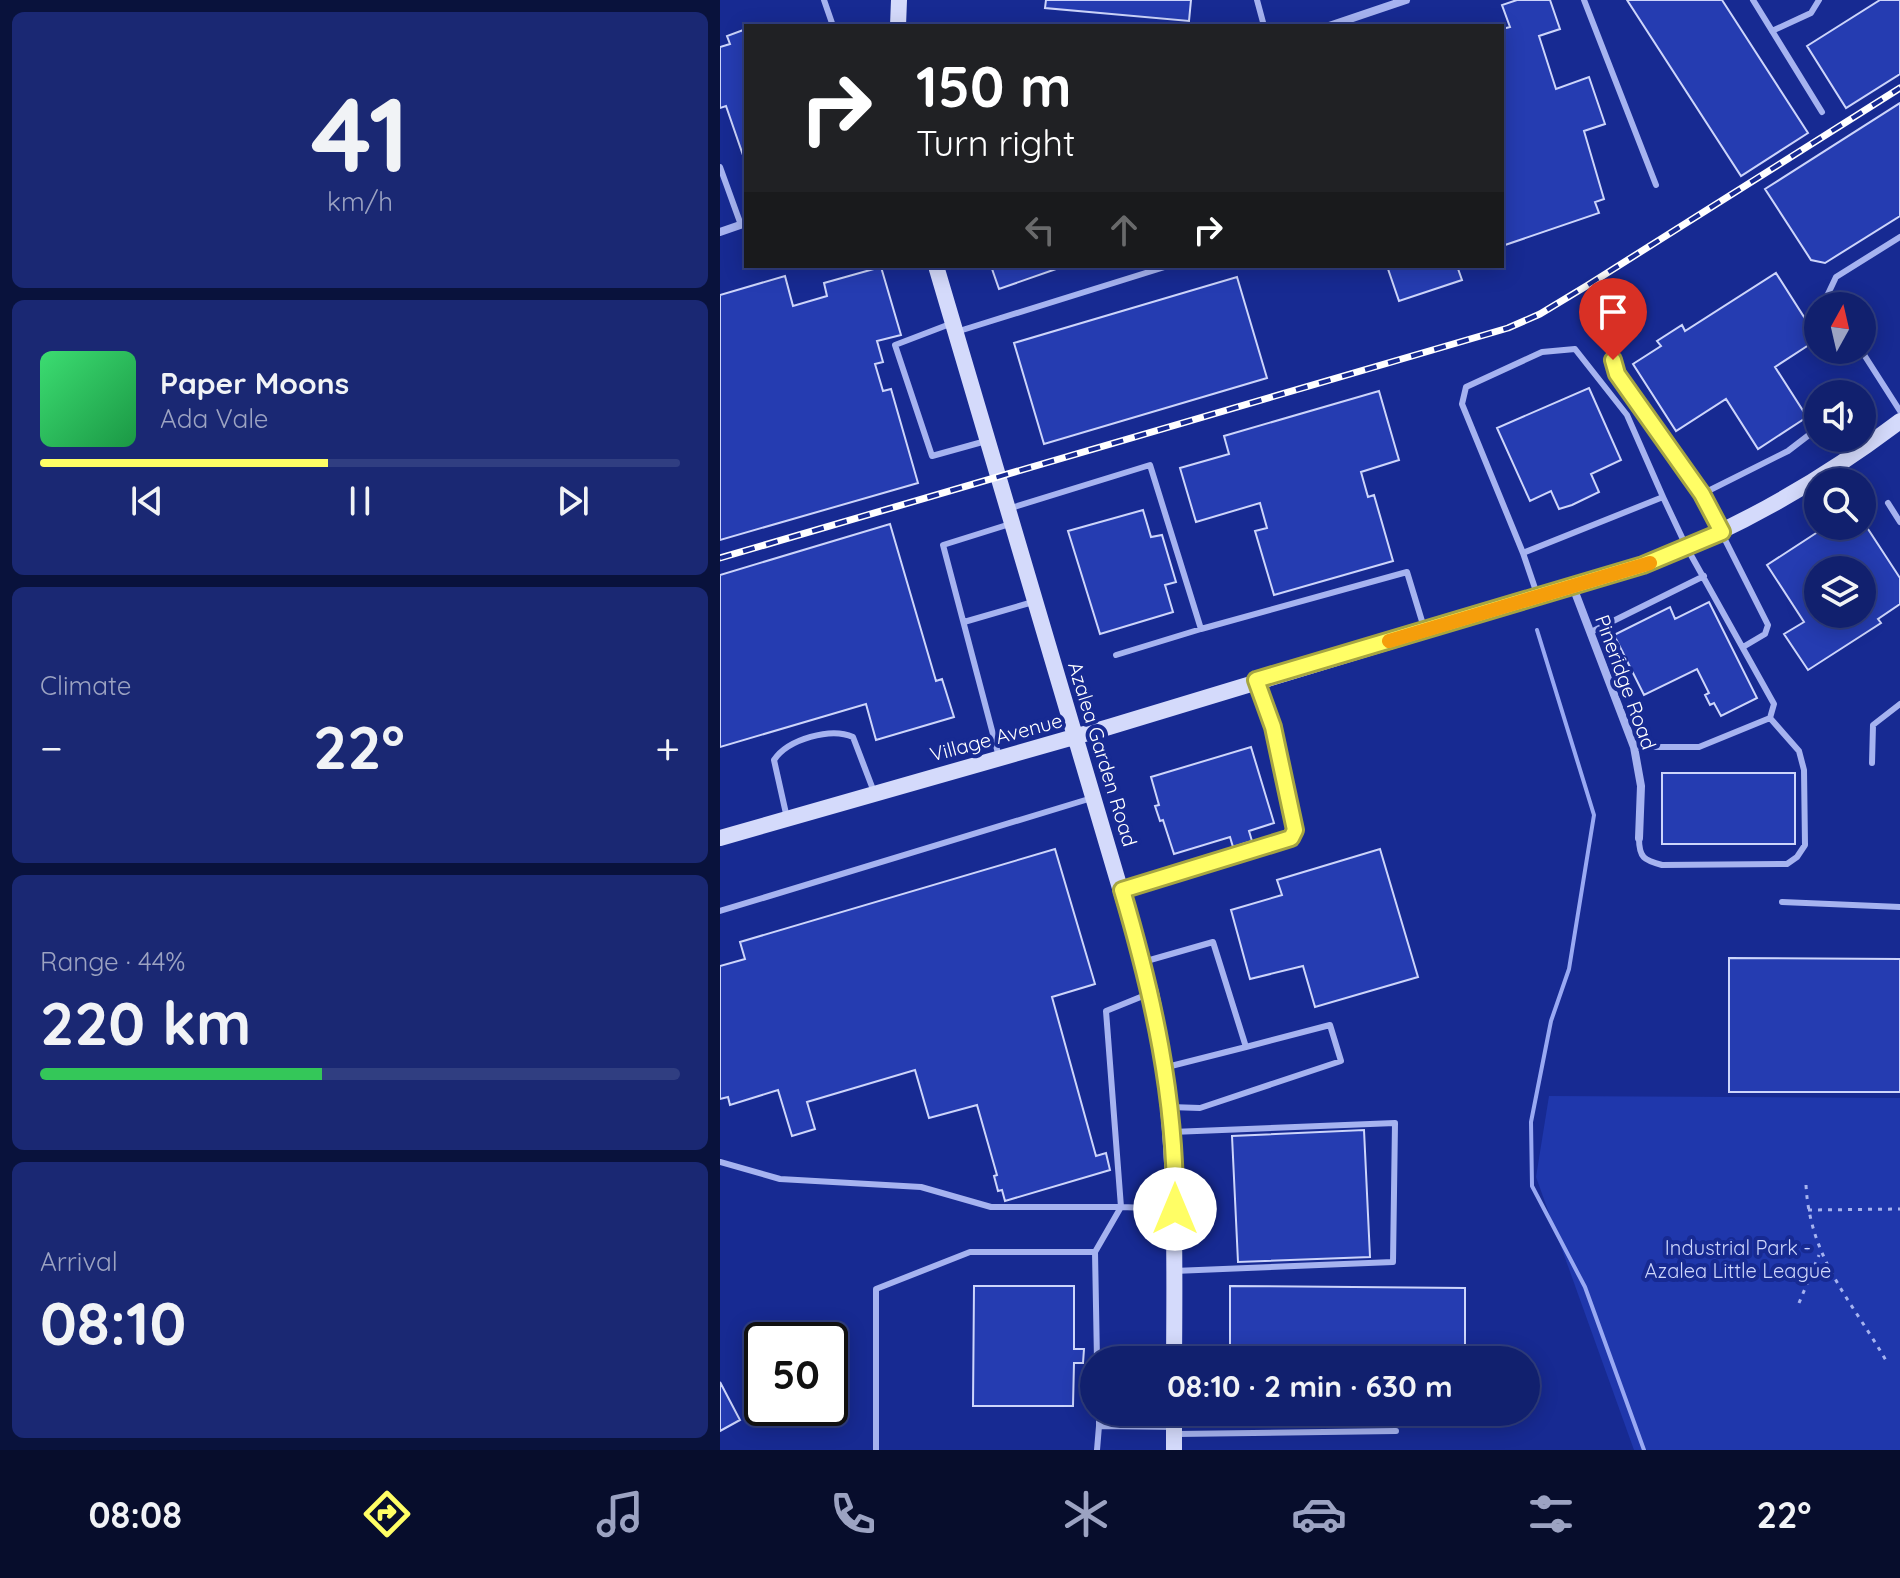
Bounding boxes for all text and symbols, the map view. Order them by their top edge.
text: 150 m [916,51,1072,121]
icon: right [784,56,888,160]
text: 41 [311,68,409,198]
text: Turn right [916,120,1075,165]
text: km/h [327,185,393,218]
icon: left [1018,208,1062,252]
icon: ahead [1102,208,1146,252]
icon: right [1186,208,1230,252]
pin [1579,278,1647,360]
icon: arrive [1591,290,1635,334]
north arrow [1804,292,1876,364]
map controls [1804,292,1876,628]
text: Paper Moons [160,364,349,402]
button: sound [1804,380,1876,452]
text: Ada Vale [160,402,269,435]
button: search [1804,468,1876,540]
icon: previous [125,479,169,523]
icon: pause [338,479,382,523]
icon: next [551,479,595,523]
button: layers [1804,556,1876,628]
street label: Pineridge Road [1590,611,1662,753]
street label: Azalea Garden Road [1063,659,1143,849]
text: Climate [40,669,131,702]
street label: Village Avenue [927,707,1065,767]
text: 22° [313,709,405,784]
text: − [40,720,63,775]
text: + [655,720,680,775]
text: Range · 44% [40,945,186,978]
text: 220 km [40,985,251,1060]
position arrow [1133,1167,1217,1251]
park label: Industrial Park - Azalea Little League [1645,1235,1831,1283]
text: Arrival [40,1245,118,1278]
text: 08:10 [40,1285,186,1360]
speed limit sign: 50 [744,1322,848,1426]
text: 08:10 · 2 min · 630 m [1167,1367,1453,1405]
icon: directions [359,1486,415,1542]
icon: music [592,1486,648,1542]
icon: phone [825,1486,881,1542]
icon: climate [1058,1486,1114,1542]
icon: car [1291,1486,1347,1542]
icon: filters [1523,1486,1579,1542]
text: 08:08 [88,1492,182,1537]
text: 22° [1756,1492,1812,1537]

